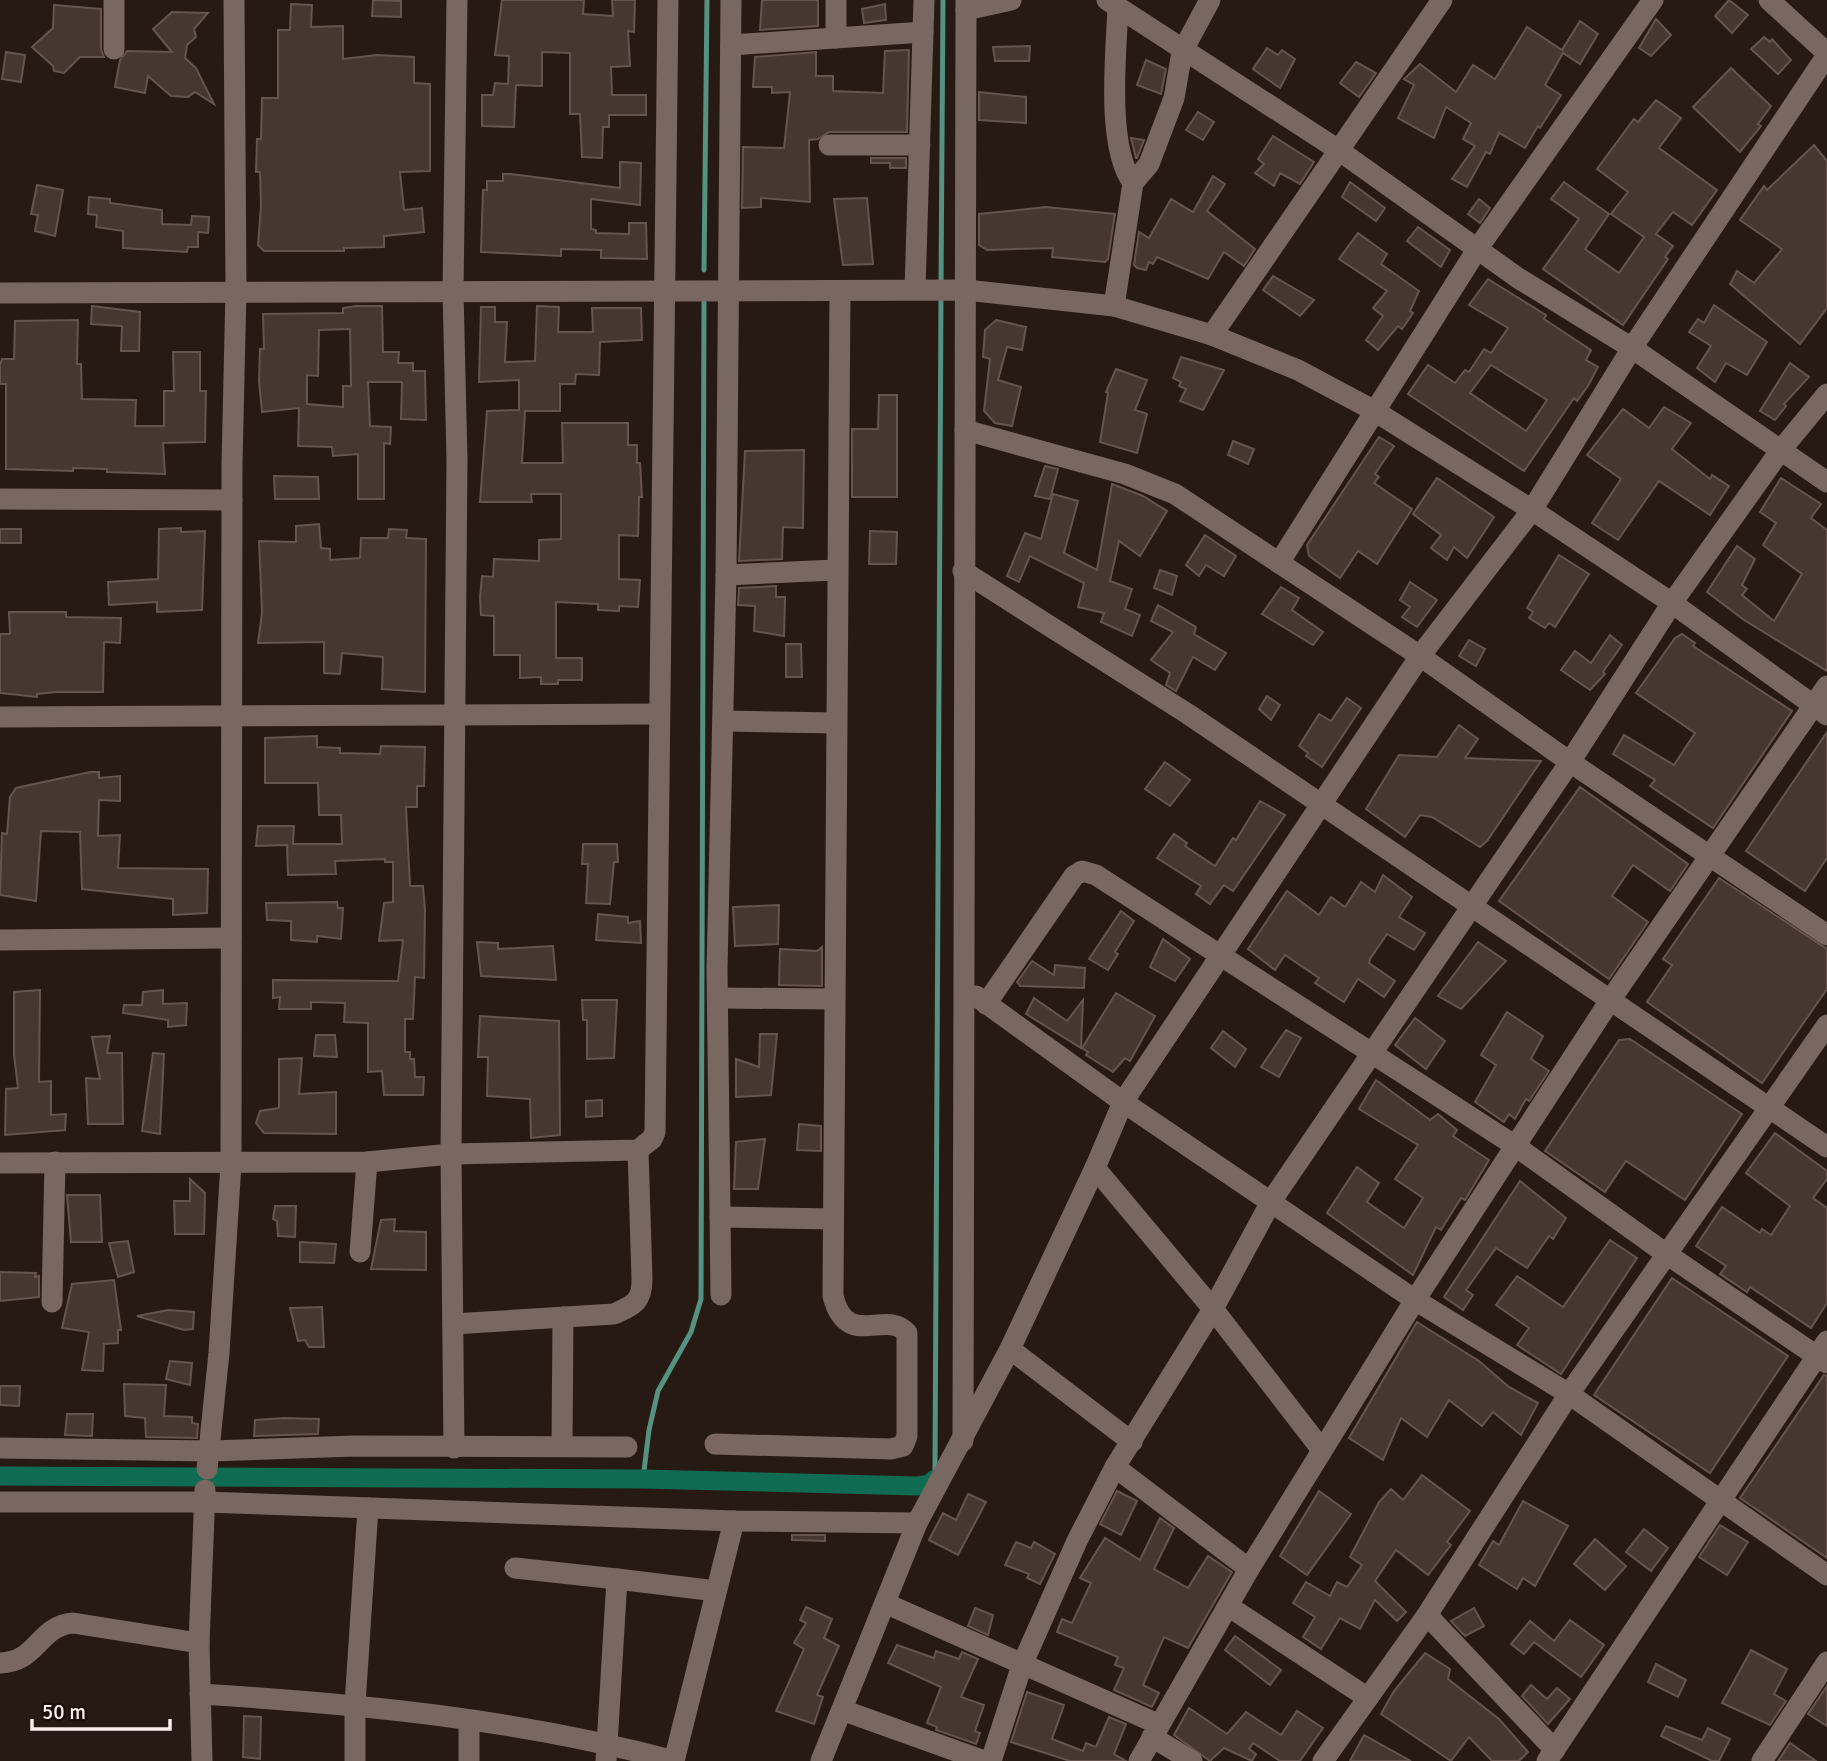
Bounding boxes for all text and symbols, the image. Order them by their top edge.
scale bar [32,1688,170,1732]
text: 50 m [42,1699,86,1725]

